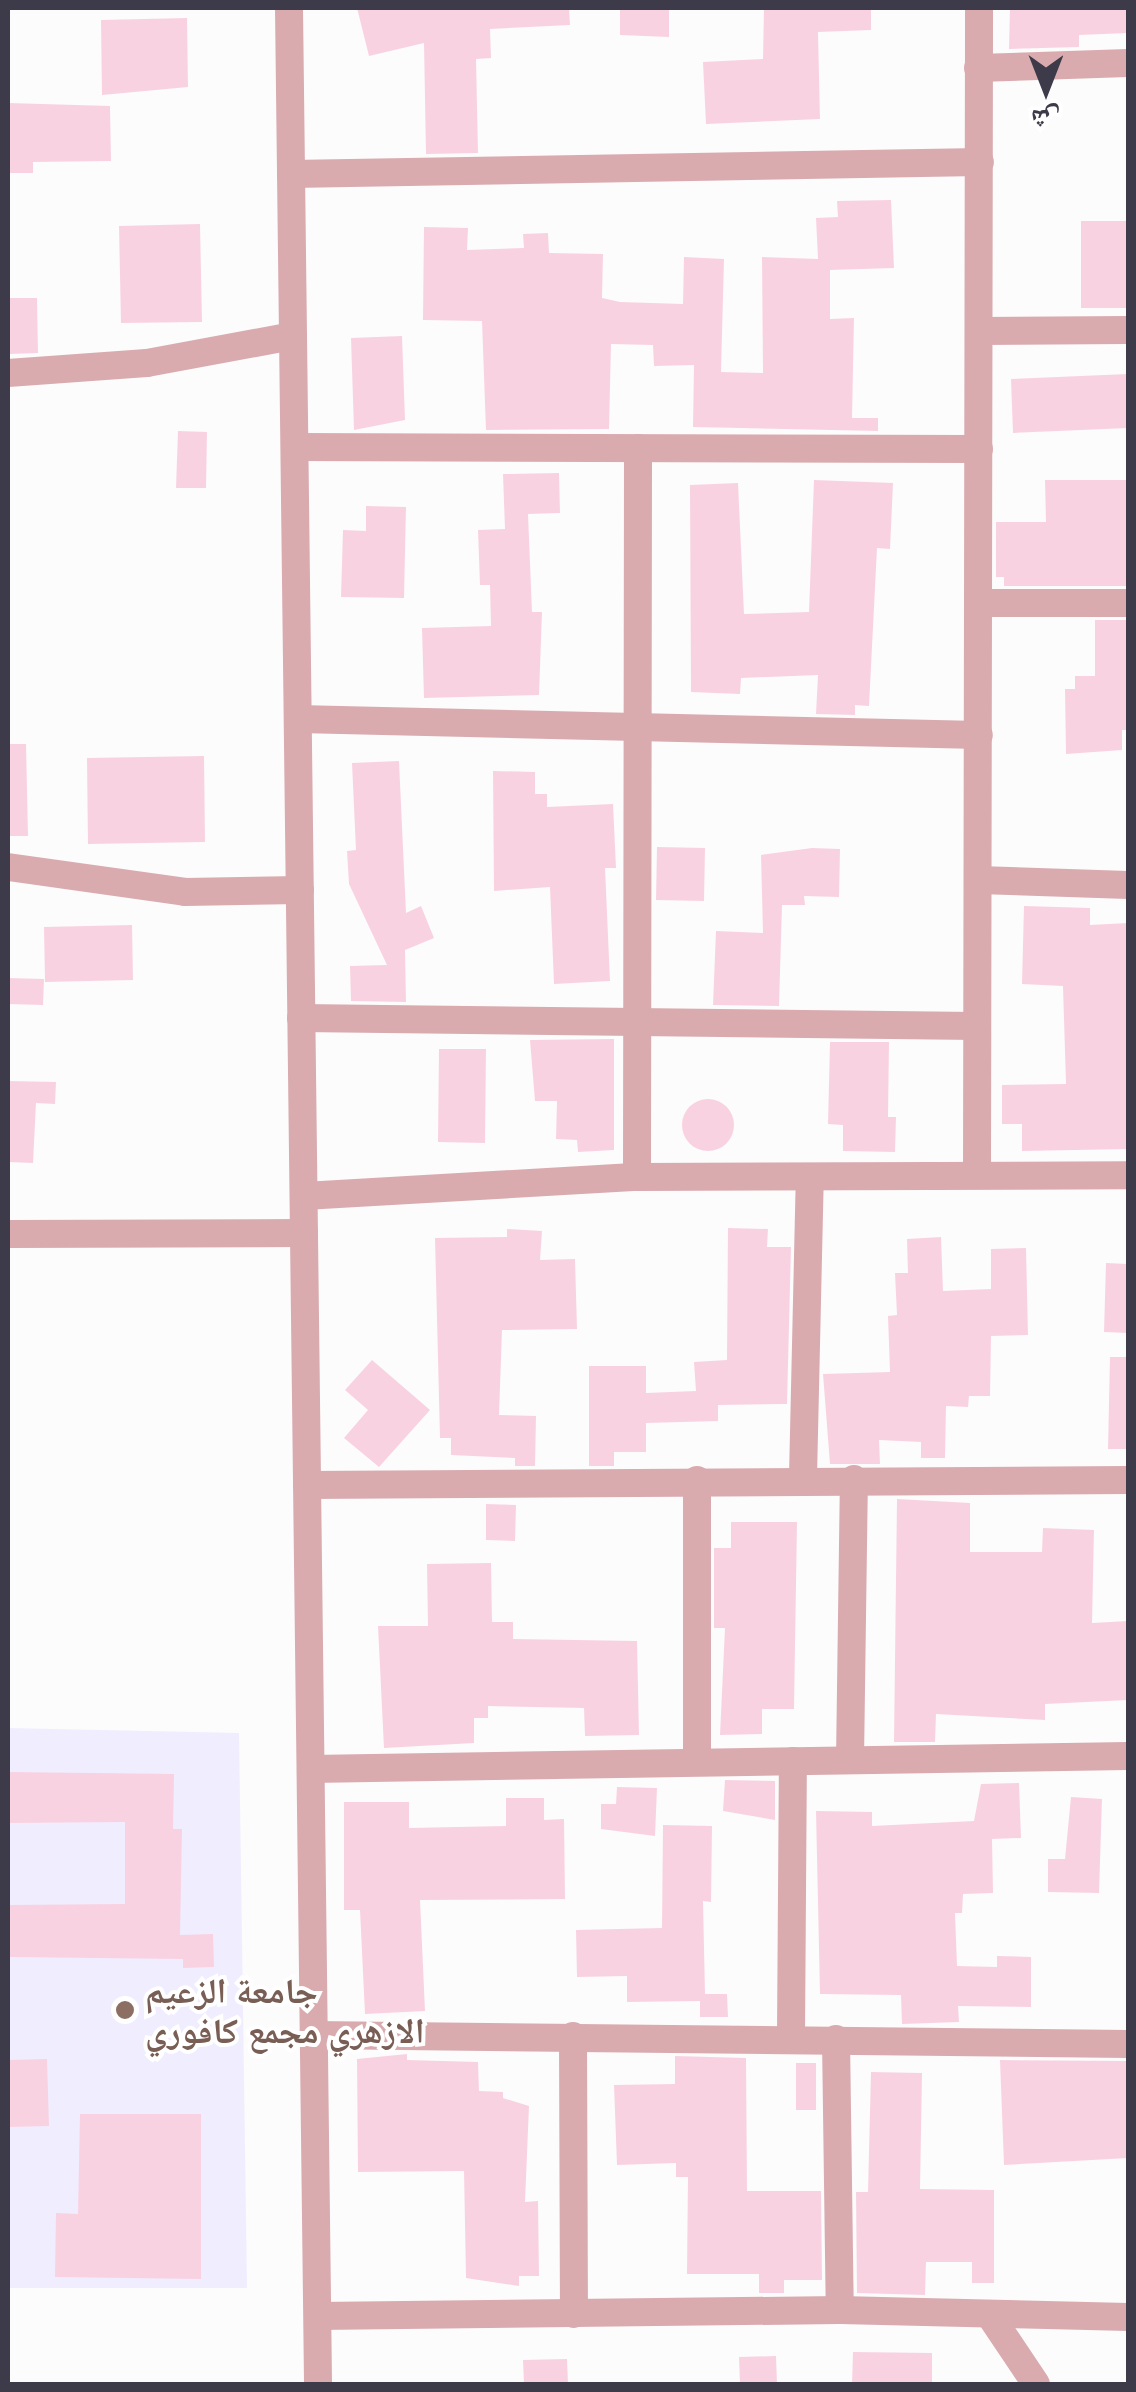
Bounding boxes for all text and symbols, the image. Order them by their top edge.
north arrow [996,40,1096,140]
text: ش [1031,103,1061,138]
place label: جامعة الزعيم الازهري مجمع كافوري [145,1969,425,2051]
marker: جامعة الزعيم الازهري مجمع كافوري [114,1999,136,2021]

